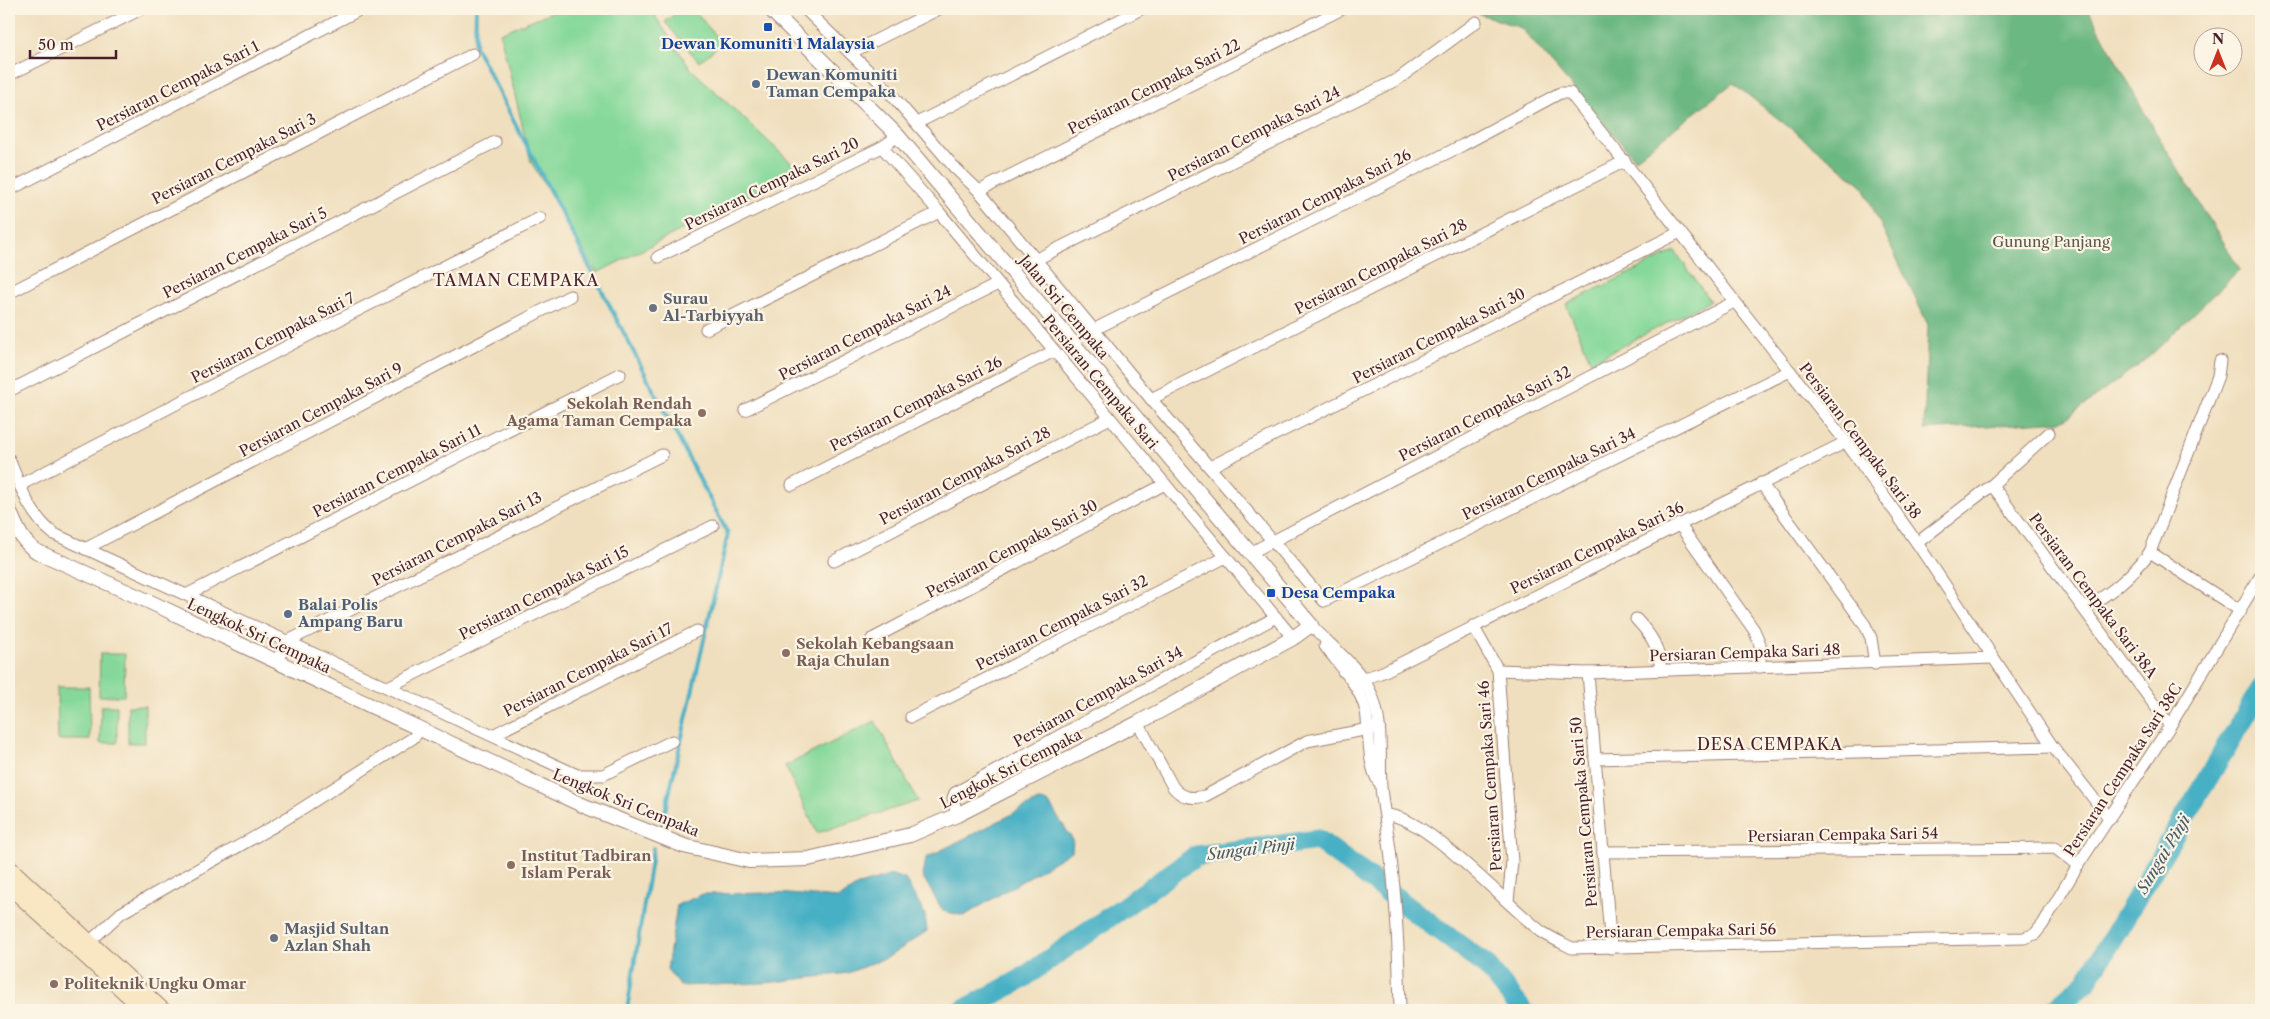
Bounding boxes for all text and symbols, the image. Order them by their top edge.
marker: Dewan Komuniti 1 Malaysia [762,21,774,33]
scale bar [30,28,116,60]
north arrow [2192,28,2242,78]
text: N [2212,30,2224,48]
place label: Dewan Komuniti 1 Malaysia [661,34,875,53]
text: 50 m [38,35,74,54]
street label: Persiaran Cempaka Sari 22 [1064,35,1243,138]
street label: Persiaran Cempaka Sari 1 [93,36,263,135]
place label: Dewan Komuniti Taman Cempaka [766,65,898,101]
marker: Dewan Komuniti Taman Cempaka [750,78,762,90]
street label: Persiaran Cempaka Sari 24 [1164,82,1343,185]
street label: Persiaran Cempaka Sari 3 [148,109,319,208]
street label: Persiaran Cempaka Sari 20 [681,133,862,234]
street label: Persiaran Cempaka Sari 26 [1235,145,1414,248]
street label: Persiaran Cempaka Sari 5 [159,203,330,302]
street label: Persiaran Cempaka Sari 28 [1291,215,1470,318]
park label: Gunung Panjang [1992,232,2110,251]
street label: Jalan Sri Cempaka [1014,249,1113,363]
district label: TAMAN CEMPAKA [433,270,599,290]
street label: Persiaran Cempaka Sari 24 [775,281,954,384]
street label: Persiaran Cempaka Sari 30 [1349,284,1528,387]
street label: Persiaran Cempaka Sari 7 [188,288,358,387]
place label: Surau Al-Tarbiyyah [662,289,765,325]
marker: Surau Al-Tarbiyyah [647,302,659,314]
street label: Persiaran Cempaka Sari [1039,311,1162,453]
street label: Persiaran Cempaka Sari 26 [826,352,1005,455]
street label: Persiaran Cempaka Sari 9 [236,358,406,461]
street label: Persiaran Cempaka Sari 38 [1795,359,1925,523]
street label: Persiaran Cempaka Sari 32 [1396,362,1574,465]
place label: Sekolah Rendah Agama Taman Cempaka [505,394,693,430]
marker: Sekolah Rendah Agama Taman Cempaka [696,407,708,419]
street label: Persiaran Cempaka Sari 11 [309,419,485,521]
street label: Persiaran Cempaka Sari 28 [876,422,1054,529]
street label: Persiaran Cempaka Sari 34 [1459,423,1639,524]
street label: Persiaran Cempaka Sari 13 [369,487,545,590]
street label: Persiaran Cempaka Sari 30 [923,495,1101,602]
street label: Persiaran Cempaka Sari 36 [1507,497,1687,598]
street label: Persiaran Cempaka Sari 38A [2025,509,2162,683]
street label: Persiaran Cempaka Sari 15 [456,541,632,644]
street label: Persiaran Cempaka Sari 32 [973,571,1151,674]
place label: Desa Cempaka [1281,583,1396,602]
marker: Desa Cempaka [1265,587,1277,599]
street label: Lengkok Sri Cempaka [184,594,334,677]
place label: Balai Polis Ampang Baru [297,595,403,631]
marker: Balai Polis Ampang Baru [282,608,294,620]
street label: Persiaran Cempaka Sari 17 [500,618,676,721]
place label: Sekolah Kebangsaan Raja Chulan [796,634,955,670]
street label: Persiaran Cempaka Sari 48 [1649,640,1841,665]
street label: Persiaran Cempaka Sari 34 [1010,642,1186,751]
marker: Sekolah Kebangsaan Raja Chulan [780,647,792,659]
street label: Persiaran Cempaka Sari 46 [1473,680,1506,872]
street label: Persiaran Cempaka Sari 38C [2059,680,2186,860]
street label: Persiaran Cempaka Sari 50 [1566,716,1601,908]
street label: Lengkok Sri Cempaka [937,725,1085,813]
district label: DESA CEMPAKA [1697,734,1843,754]
street label: Lengkok Sri Cempaka [550,764,702,841]
water label: Sungai Pinji [2131,810,2195,898]
street label: Persiaran Cempaka Sari 54 [1748,823,1938,846]
water label: Sungai Pinji [1205,834,1297,864]
place label: Institut Tadbiran Islam Perak [521,846,652,882]
marker: Institut Tadbiran Islam Perak [505,859,517,871]
place label: Masjid Sultan Azlan Shah [283,919,390,955]
street label: Persiaran Cempaka Sari 56 [1586,919,1777,942]
marker: Masjid Sultan Azlan Shah [268,932,280,944]
place label: Politeknik Ungku Omar [64,974,247,993]
marker: Politeknik Ungku Omar [48,978,60,990]

